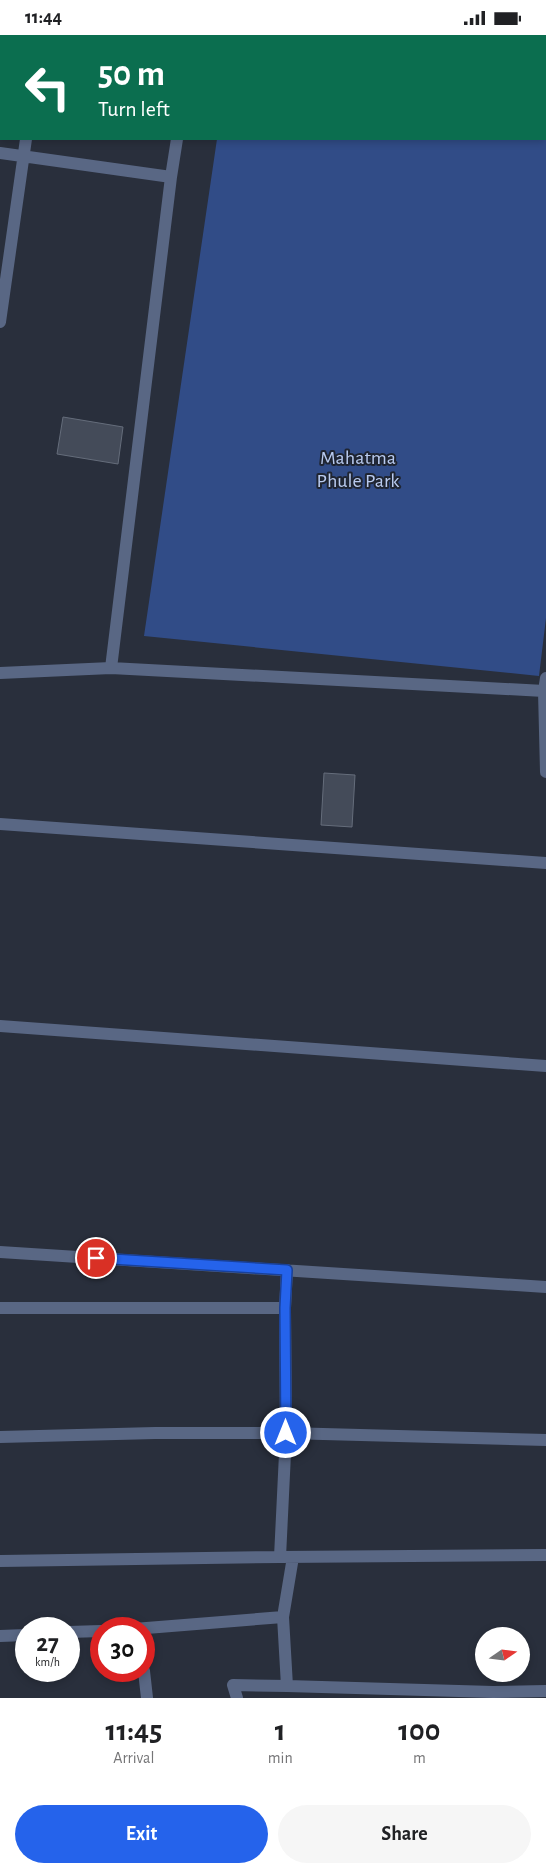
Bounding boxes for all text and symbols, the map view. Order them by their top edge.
text: 11:44 [25,8,62,27]
icon: left [15,55,80,120]
text: 50 m [98,57,165,92]
text: Turn left [98,98,170,120]
park label: Mahatma Phule Park [317,448,399,491]
pin [75,1237,117,1279]
icon: arrive [82,1244,110,1272]
position arrow [259,1406,311,1458]
speed limit sign: 30 [90,1617,155,1682]
north arrow [475,1627,530,1683]
map controls [475,1627,530,1682]
text: 27 [36,1631,59,1656]
text: km/h [35,1656,60,1668]
text: 11:45 [106,1716,162,1746]
text: 1 [275,1716,286,1746]
text: 100 [398,1716,440,1746]
text: Arrival [113,1750,154,1766]
text: min [268,1750,293,1766]
text: m [413,1750,426,1766]
button: Exit [15,1805,268,1863]
button: Share [278,1805,531,1863]

